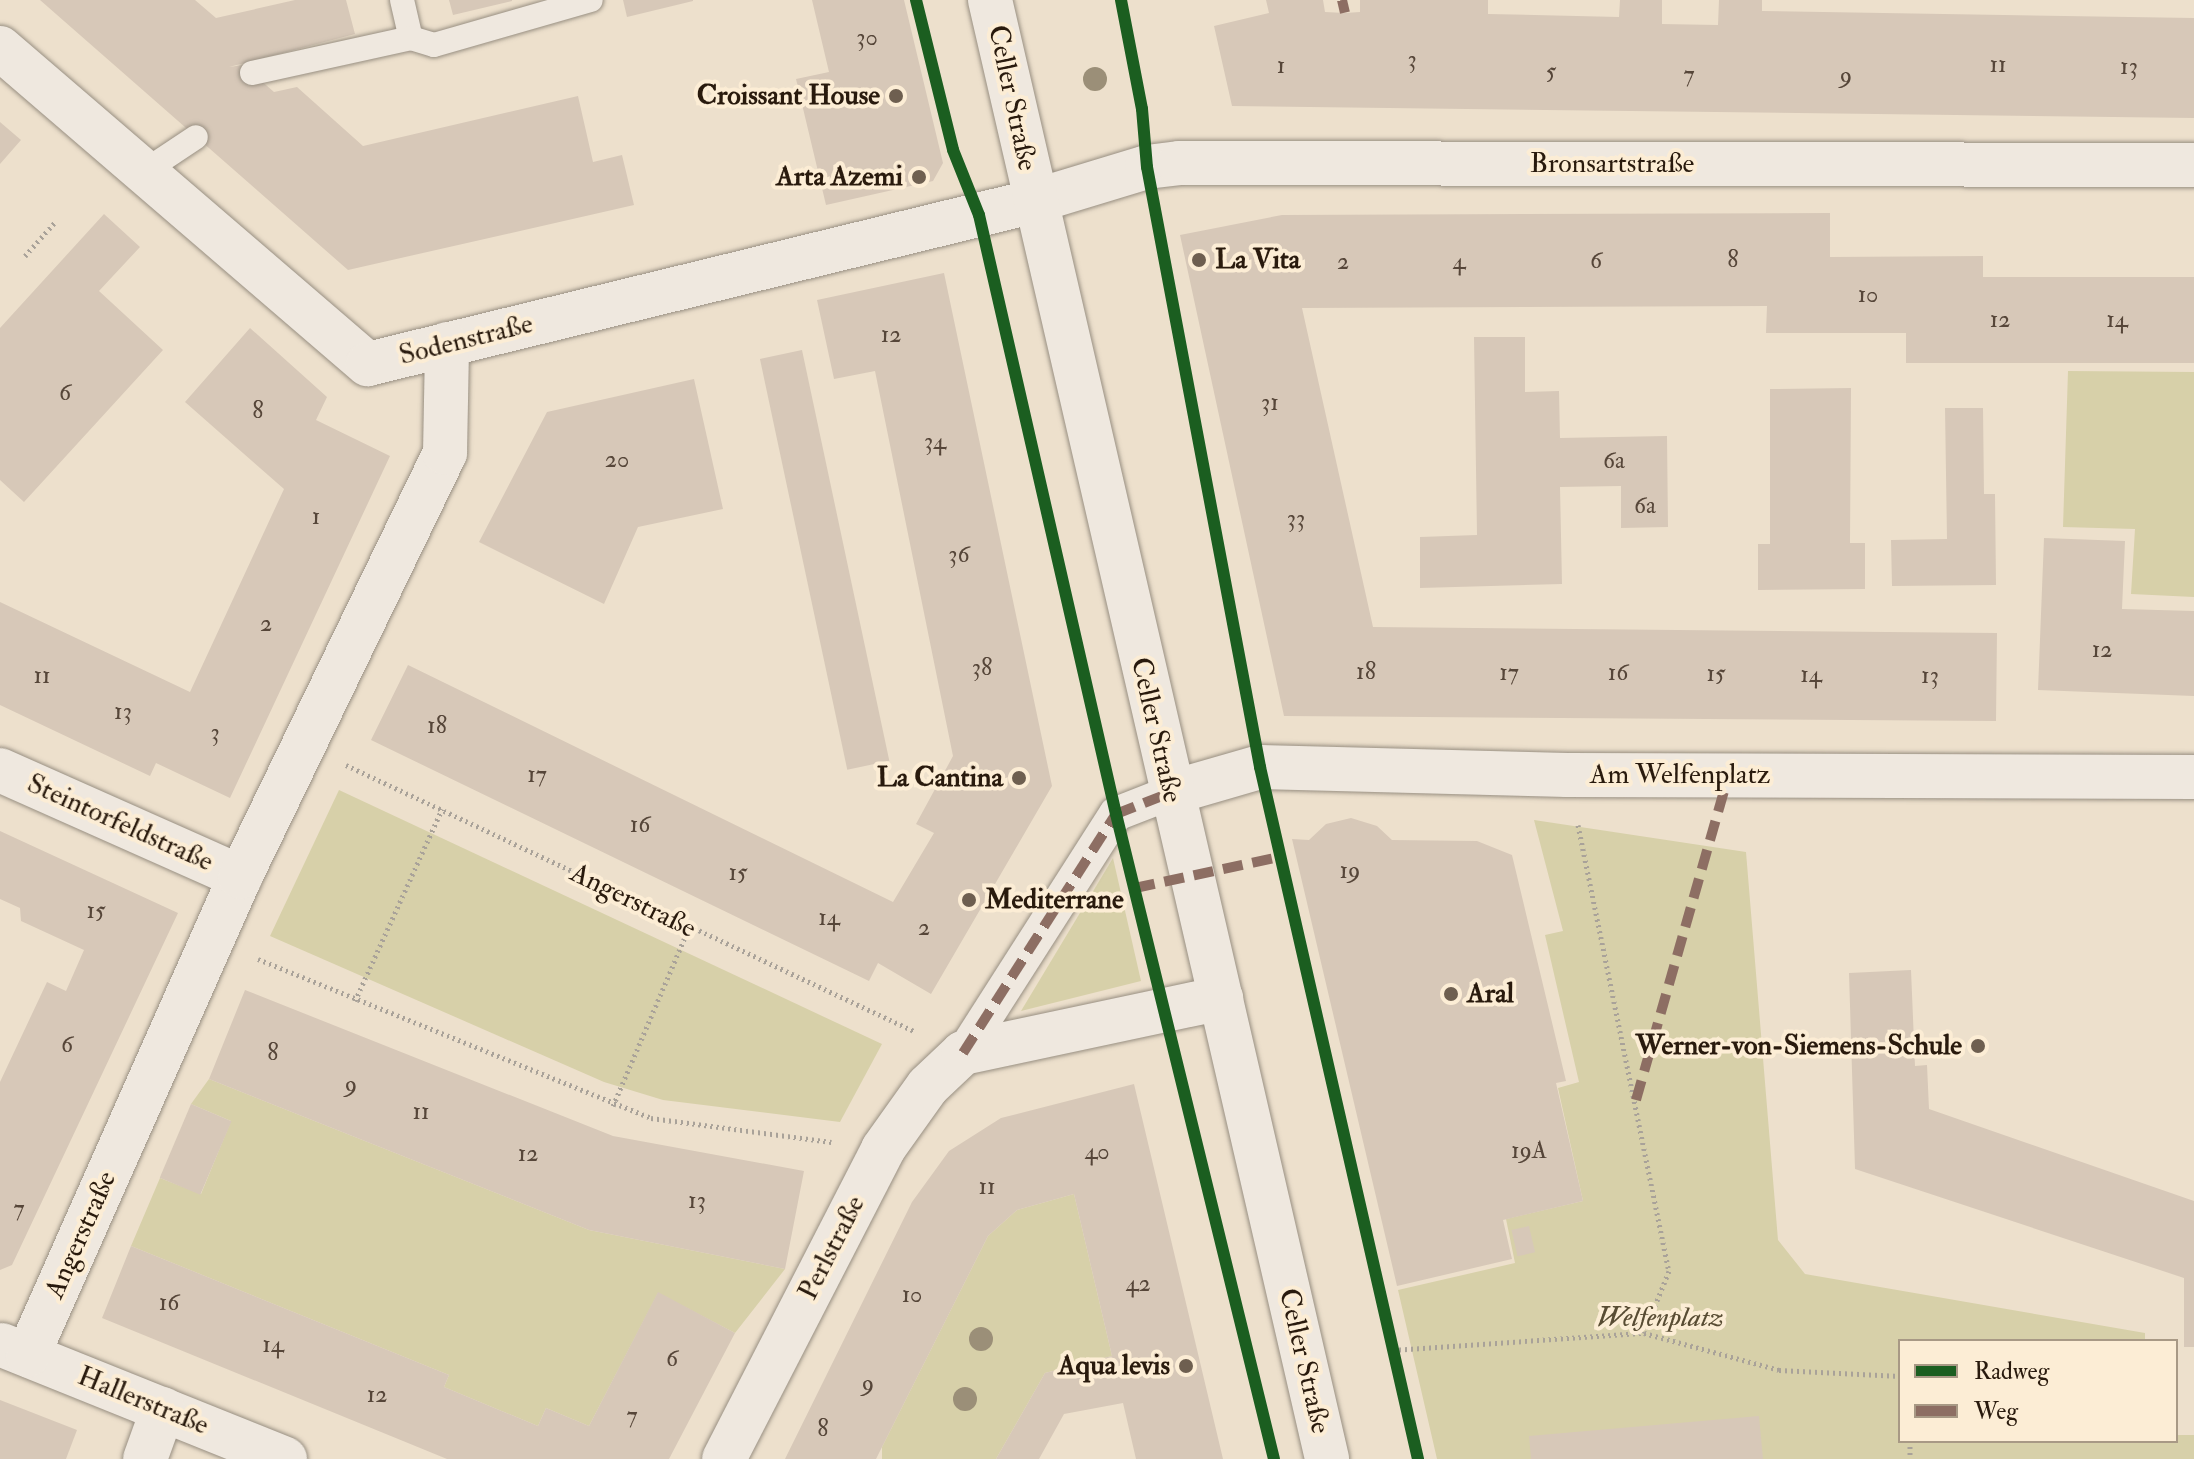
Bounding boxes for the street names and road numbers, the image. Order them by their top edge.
street label: Celler Straße [980,22,1044,174]
street label: Bronsartstraße [1530,147,1694,181]
street label: Sodenstraße [396,307,536,373]
street label: Celler Straße [1123,654,1189,806]
street label: Am Welfenplatz [1590,758,1770,792]
street label: Steintorfeldstraße [22,767,218,879]
street label: Angerstraße [565,856,701,946]
street label: Angerstraße [38,1166,124,1304]
street label: Perlstraße [792,1190,872,1306]
street label: Celler Straße [1271,1285,1337,1437]
street label: Hallerstraße [73,1360,213,1442]

